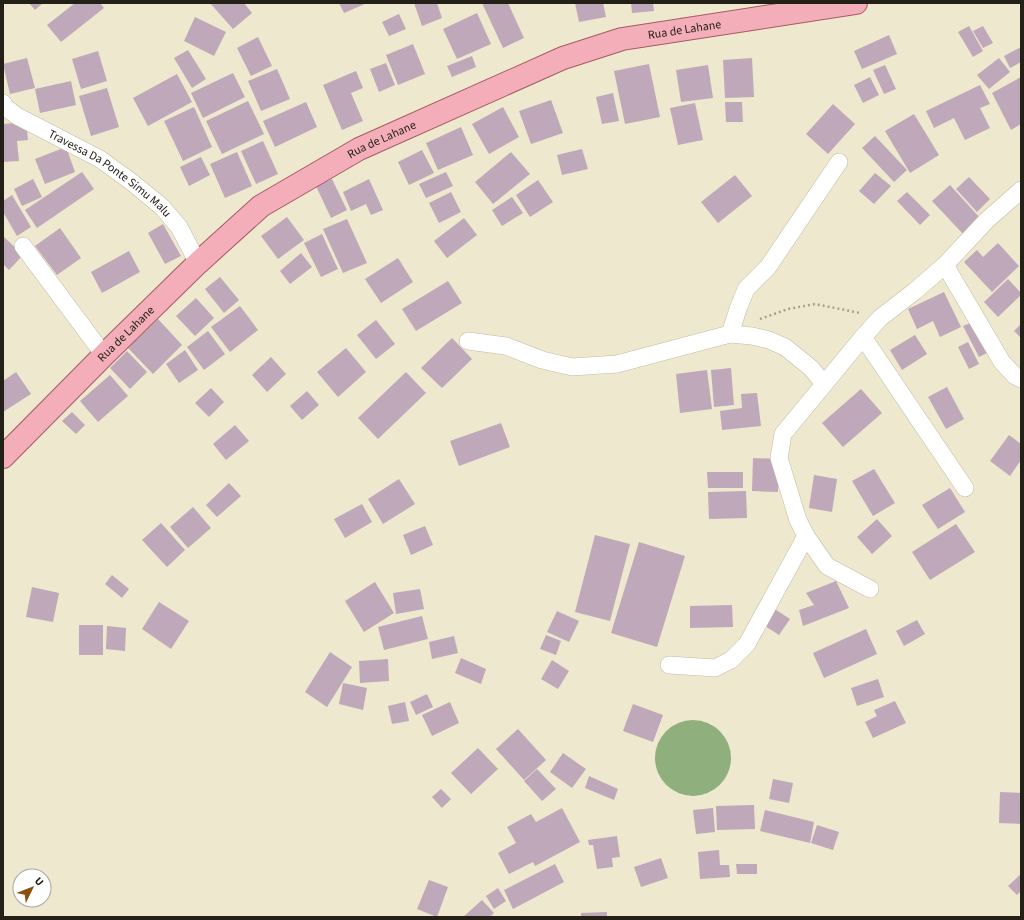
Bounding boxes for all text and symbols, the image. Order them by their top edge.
street label: Rua de Lahane [647,15,722,43]
street label: Rua de Lahane [344,116,419,163]
street label: Travessa Da Ponte Simu Malu [45,125,175,221]
street label: Rua de Lahane [93,302,158,366]
north arrow [12,868,52,908]
text: U [31,874,47,889]

